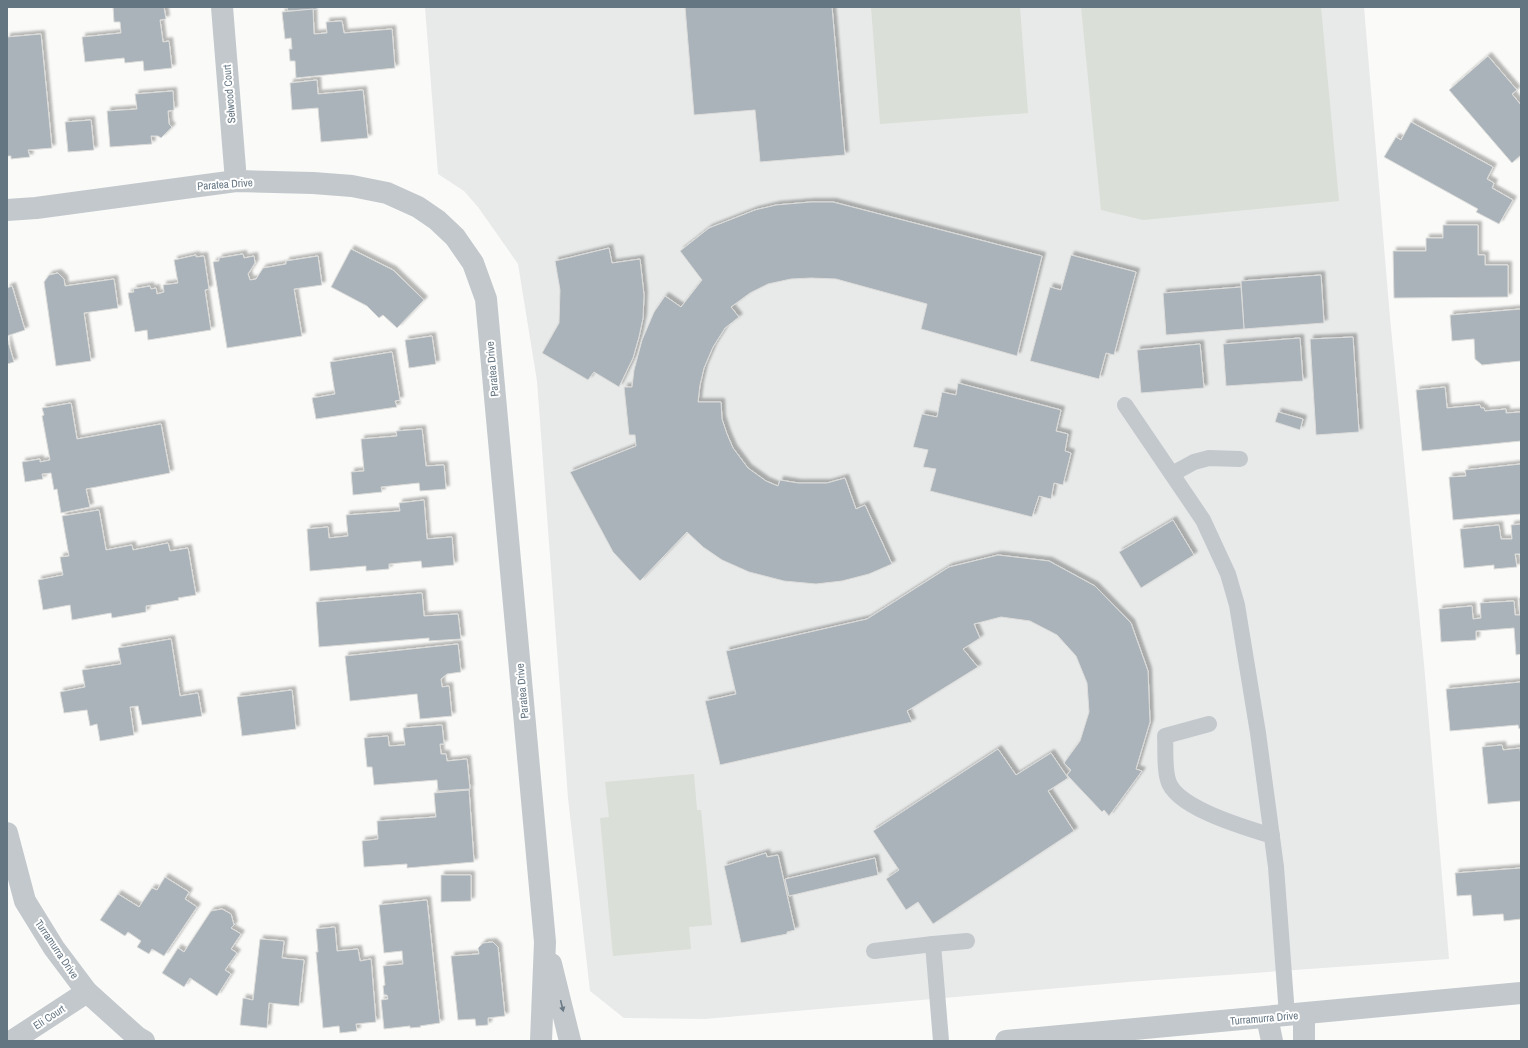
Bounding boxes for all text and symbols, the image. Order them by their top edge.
street label: Selwood Court [219,63,239,124]
street label: Paratea Drive [197,175,253,193]
street label: Paratea Drive [483,341,501,397]
street label: Paratea Drive [513,663,531,719]
street label: Turramurra Drive [32,917,82,981]
street label: Eli Court [30,1001,68,1032]
one-way arrow [559,1001,565,1013]
street label: Turramurra Drive [1229,1008,1299,1028]

